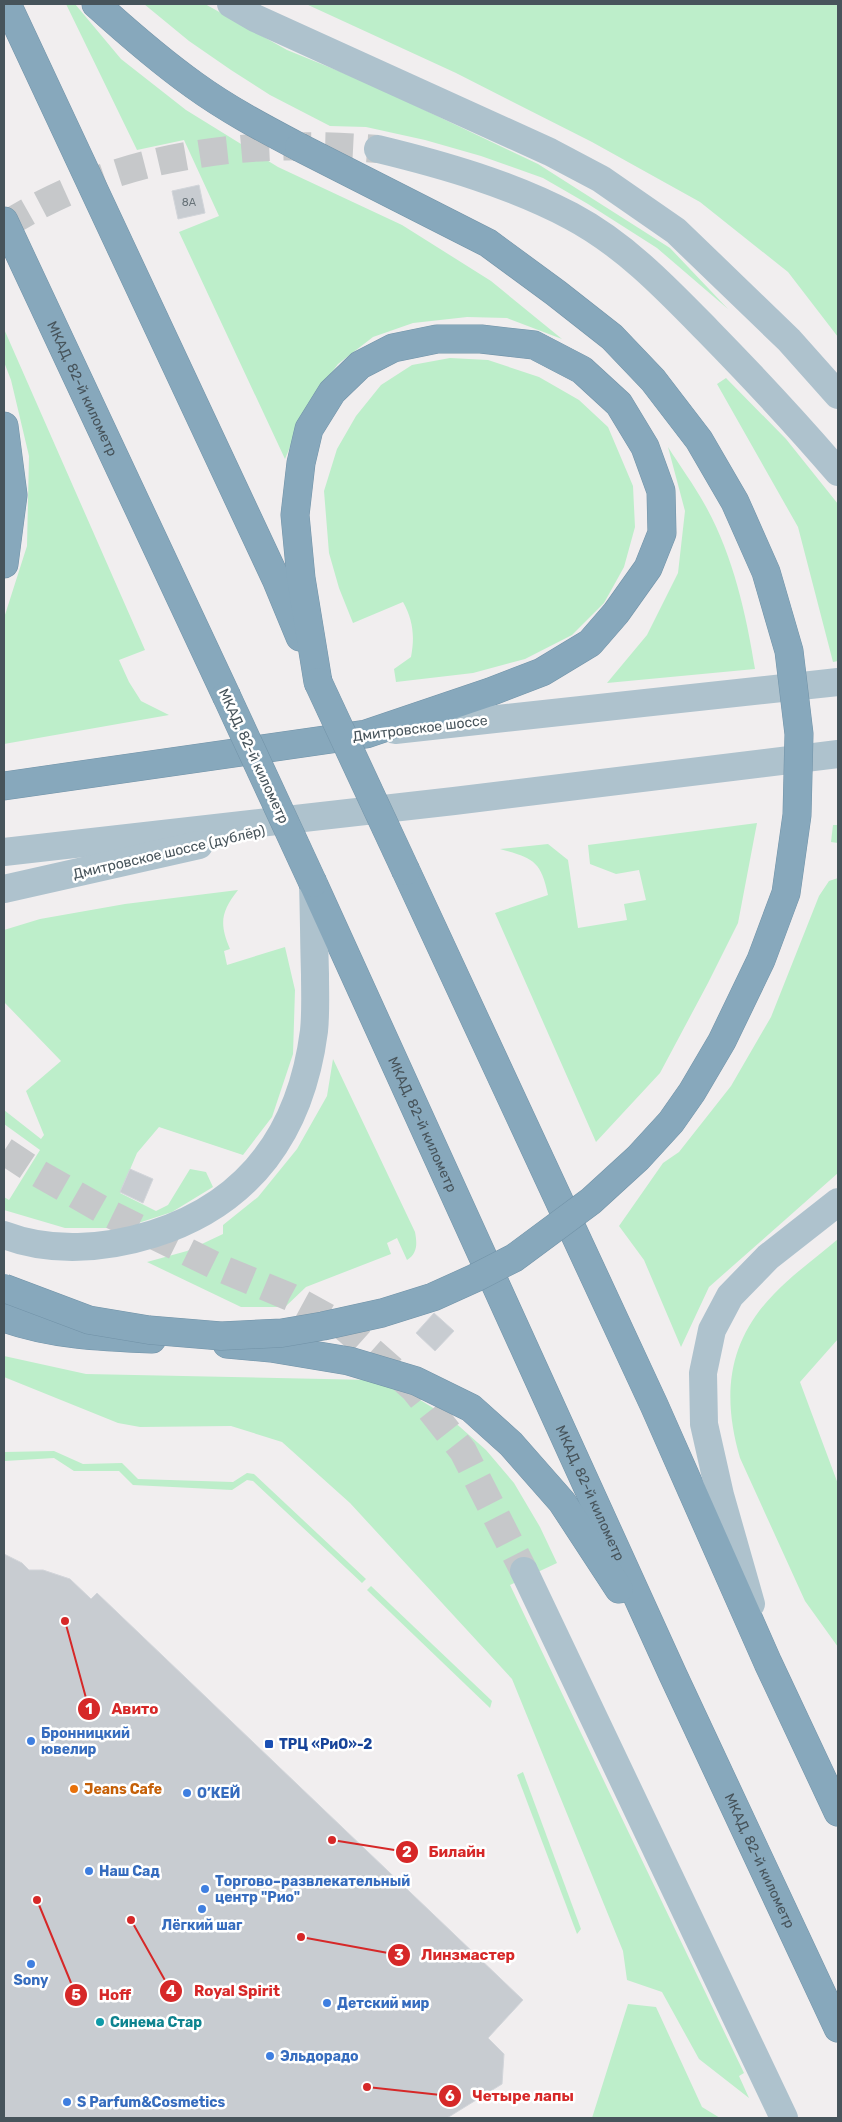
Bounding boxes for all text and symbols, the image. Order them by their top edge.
house number: 8А [182,196,197,209]
street label: МКАД, 82-й километр [43,319,121,459]
street label: МКАД, 82-й километр [215,686,292,826]
street label: Дмитровское шоссе [352,712,489,745]
street label: Дмитровское шоссе (дублёр) [71,822,267,883]
street label: МКАД, 82-й километр [384,1054,460,1195]
street label: МКАД, 82-й километр [552,1423,628,1564]
callout: Авито [77,1694,169,1724]
text: 1 [85,1700,93,1718]
text: Авито [112,1700,158,1718]
place label: Бронницкий ювелир [41,1725,130,1758]
marker: Бронницкий ювелир [25,1735,37,1747]
place label: ТРЦ «РиО»-2 [279,1736,372,1753]
marker: ТРЦ «РиО»-2 [263,1738,275,1750]
place label: Jeans Cafe [84,1781,162,1798]
marker: Jeans Cafe [68,1783,80,1795]
place label: О’КЕЙ [197,1784,240,1802]
marker: О’КЕЙ [181,1787,193,1799]
street label: МКАД, 82-й километр [721,1791,798,1931]
callout: Билайн [394,1837,496,1867]
text: 2 [402,1843,412,1861]
text: Билайн [429,1843,485,1861]
place label: Наш Сад [99,1863,160,1880]
marker: Наш Сад [83,1865,95,1877]
place label: Торгово–развлекательный центр "Рио" [215,1873,410,1906]
marker: Торгово–развлекательный центр "Рио" [199,1883,211,1895]
marker: Лёгкий шаг [196,1903,208,1915]
place label: Лёгкий шаг [161,1917,243,1934]
callout: Линзмастер [386,1940,526,1970]
text: 3 [394,1946,404,1964]
text: Линзмастер [421,1946,515,1964]
marker: Sony [25,1958,37,1970]
place label: Sony [14,1972,49,1989]
callout: Royal Spirit [159,1976,290,2006]
callout: Hoff [63,1980,141,2010]
text: 4 [166,1982,176,2000]
text: Royal Spirit [194,1982,280,2000]
text: 5 [71,1986,81,2004]
text: Hoff [99,1986,132,2004]
place label: Детский мир [337,1995,430,2012]
marker: Детский мир [321,1997,333,2009]
place label: Синема Стар [110,2014,202,2031]
marker: Синема Стар [94,2016,106,2028]
place label: Эльдорадо [280,2048,359,2065]
marker: Эльдорадо [264,2050,276,2062]
callout: Четыре лапы [437,2081,584,2111]
text: 6 [445,2087,455,2105]
text: Четыре лапы [472,2087,574,2105]
place label: S Parfum&Cosmetics [77,2094,226,2111]
marker: S Parfum&Cosmetics [61,2096,73,2108]

